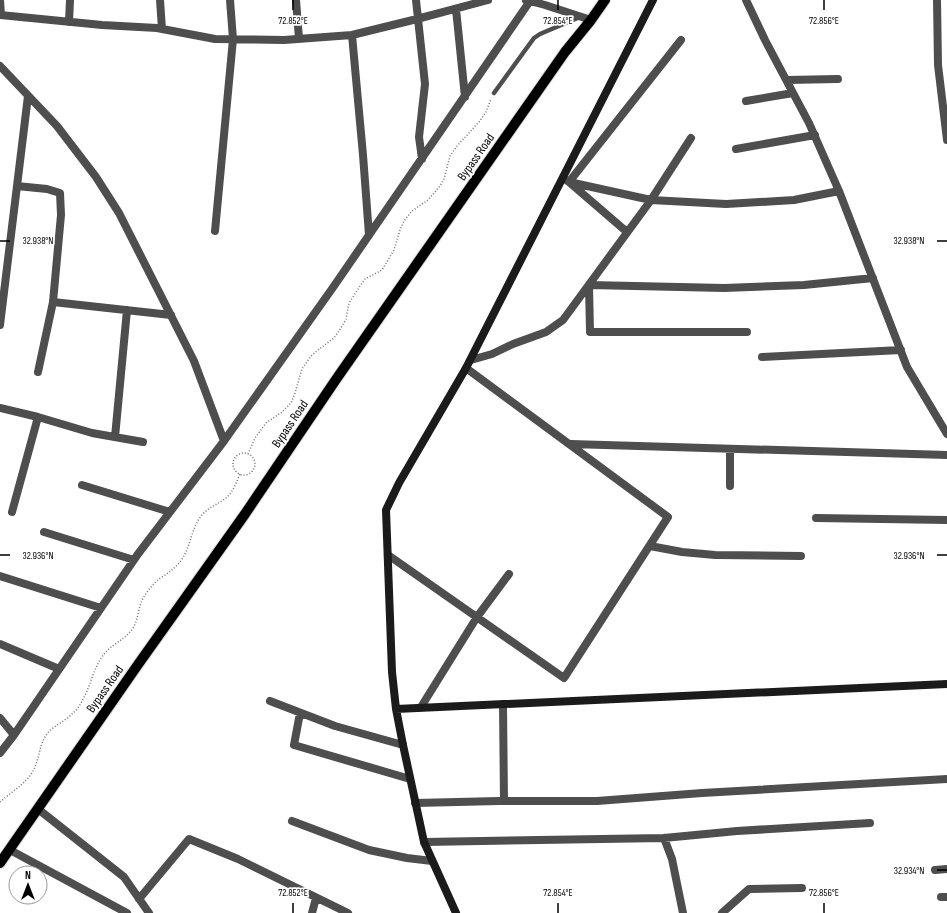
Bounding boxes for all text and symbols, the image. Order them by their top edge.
text: 72.852°E [278,15,308,27]
text: 72.854°E [543,15,573,27]
text: 72.856°E [809,15,839,27]
street label: Bypass Road [454,130,498,184]
text: 32.938°N [23,235,53,247]
text: 32.938°N [894,235,924,247]
street label: Bypass Road [268,397,312,451]
text: 32.936°N [22,550,54,562]
text: 32.936°N [893,550,925,562]
street label: Bypass Road [83,662,127,716]
north arrow [8,865,48,905]
text: 32.934°N [894,865,924,877]
text: N [25,869,31,882]
text: 72.852°E [278,887,308,899]
text: 72.854°E [543,887,573,899]
text: 72.856°E [809,887,839,899]

